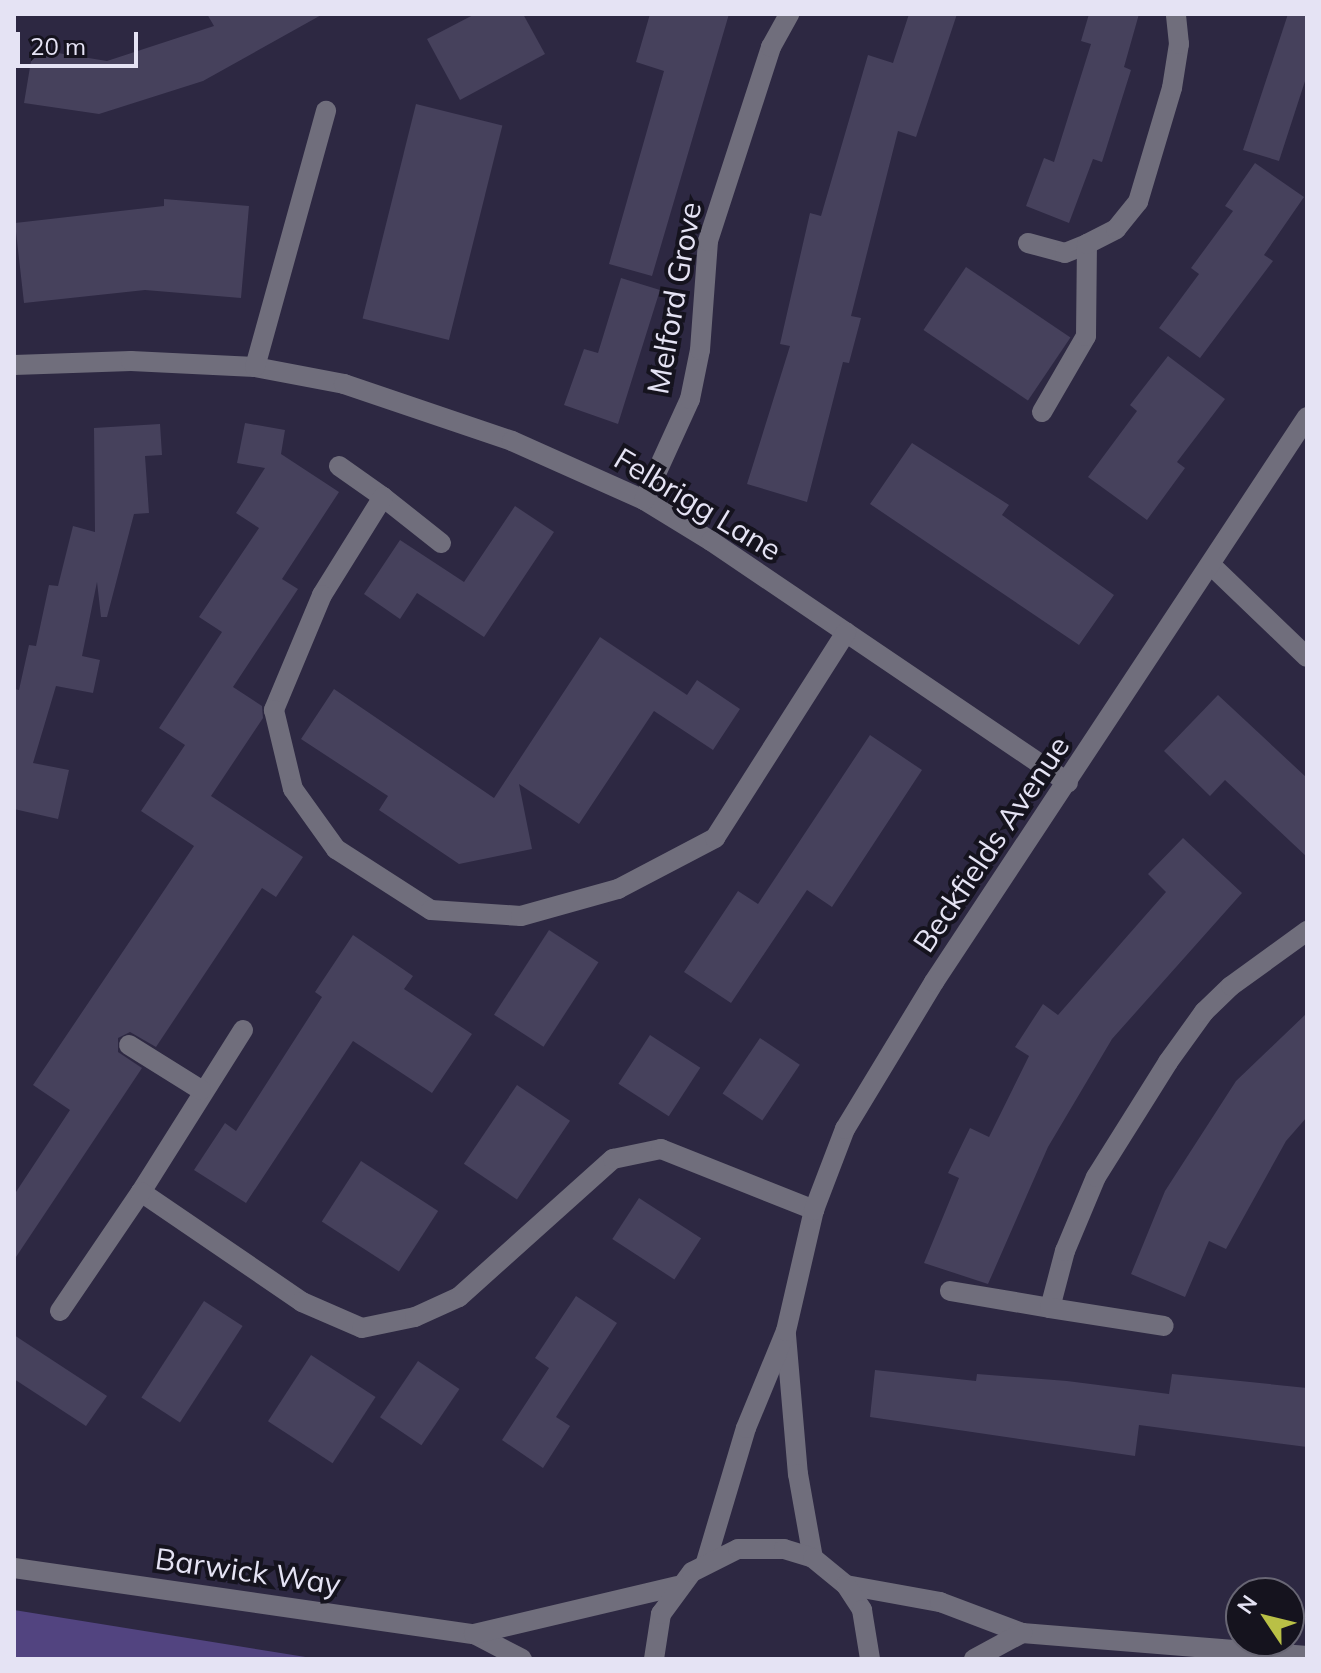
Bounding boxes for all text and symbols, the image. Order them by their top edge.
scale bar [20,16,142,66]
text: 20 m [30,31,86,61]
street label: Melford Grove [639,199,709,397]
street label: Felbrigg Lane [608,440,788,568]
street label: Beckfields Avenue [905,729,1077,959]
street label: Barwick Way [153,1540,343,1602]
north arrow [1225,1577,1305,1657]
text: N [1231,1590,1263,1619]

